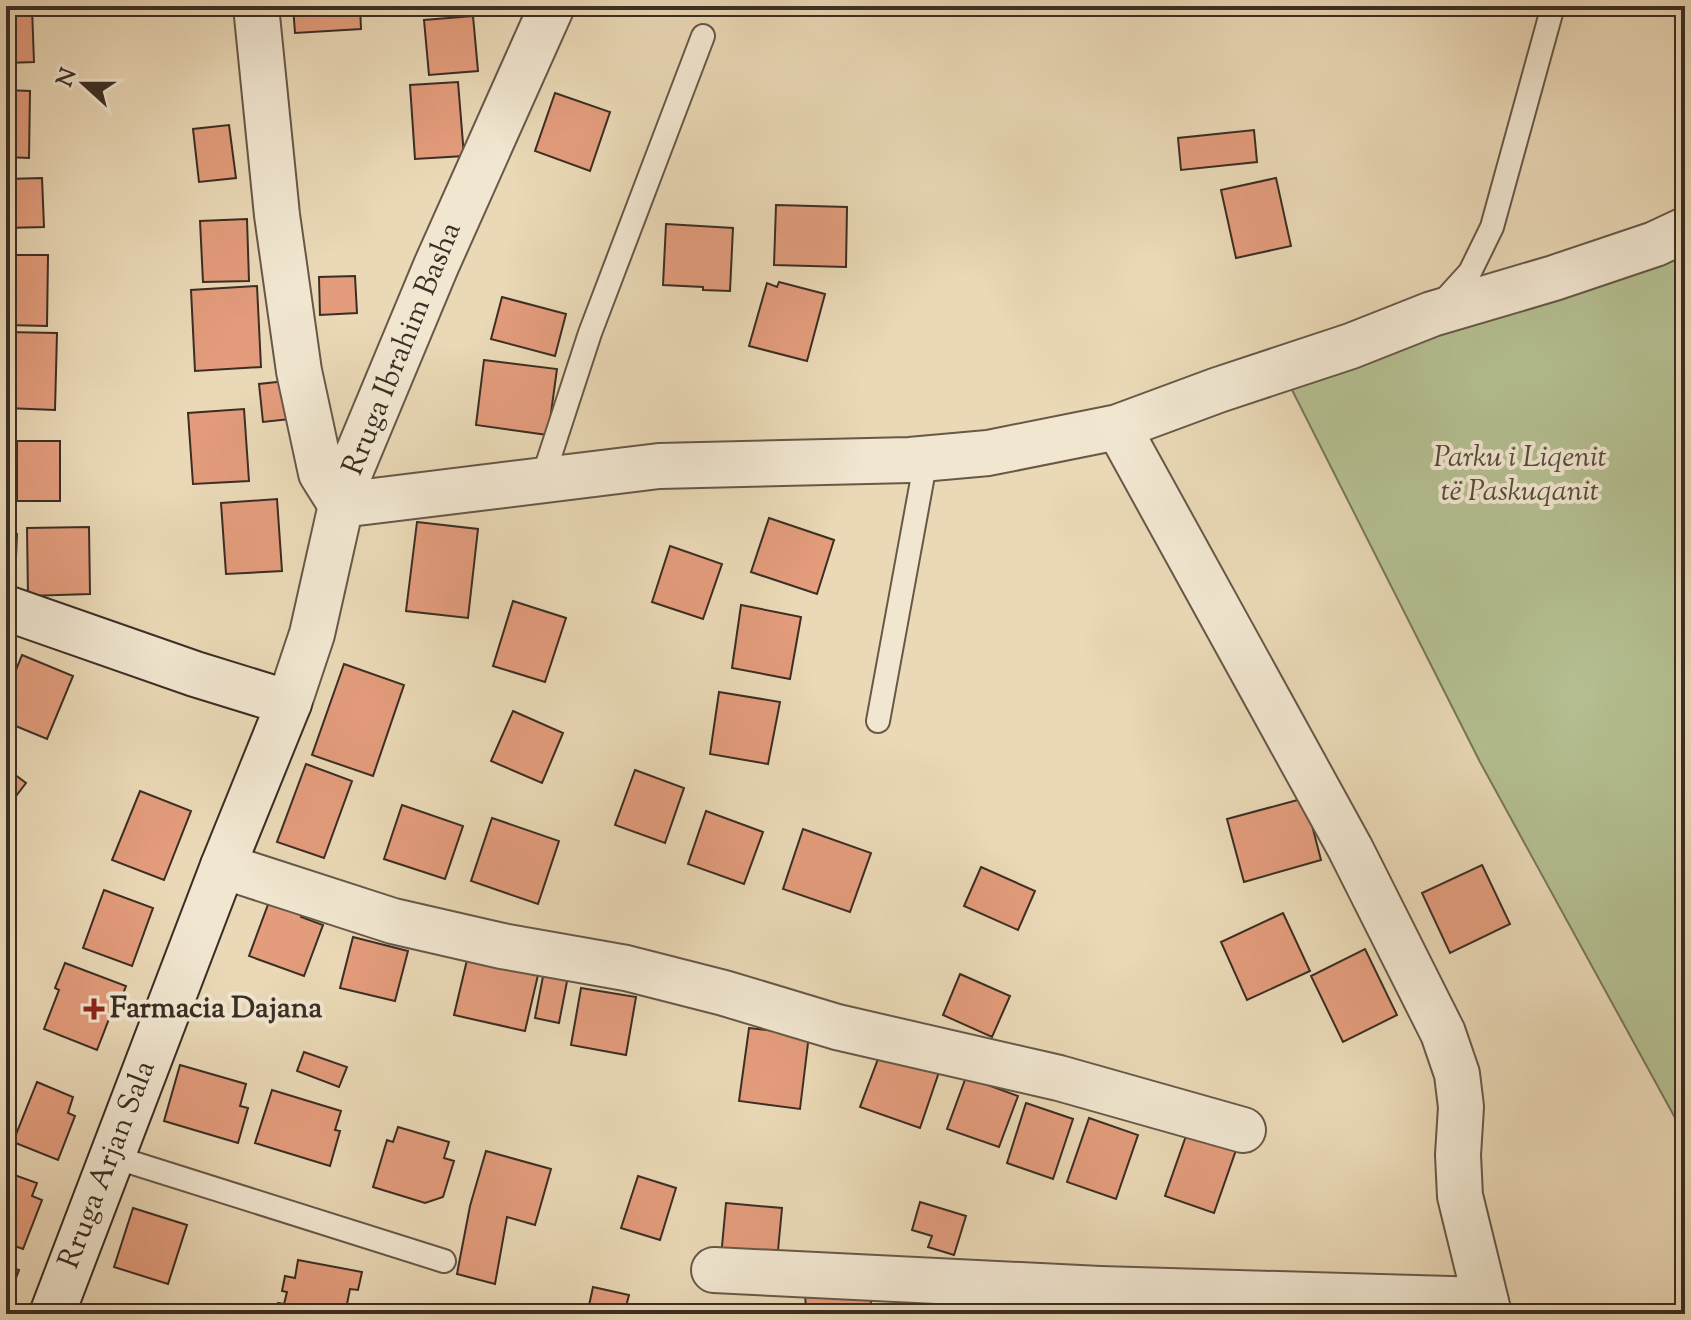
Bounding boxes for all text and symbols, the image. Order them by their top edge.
north arrow [44,44,124,124]
text: N [50,64,86,92]
street label: Rruga Ibrahim Basha [333,216,473,482]
park label: Parku i Liqenit të Paskuqanit [1433,437,1607,514]
place label: Farmacia Dajana [110,988,323,1031]
marker: Farmacia Dajana [85,1000,103,1018]
street label: Rruga Arjan Sala [49,1055,167,1275]

